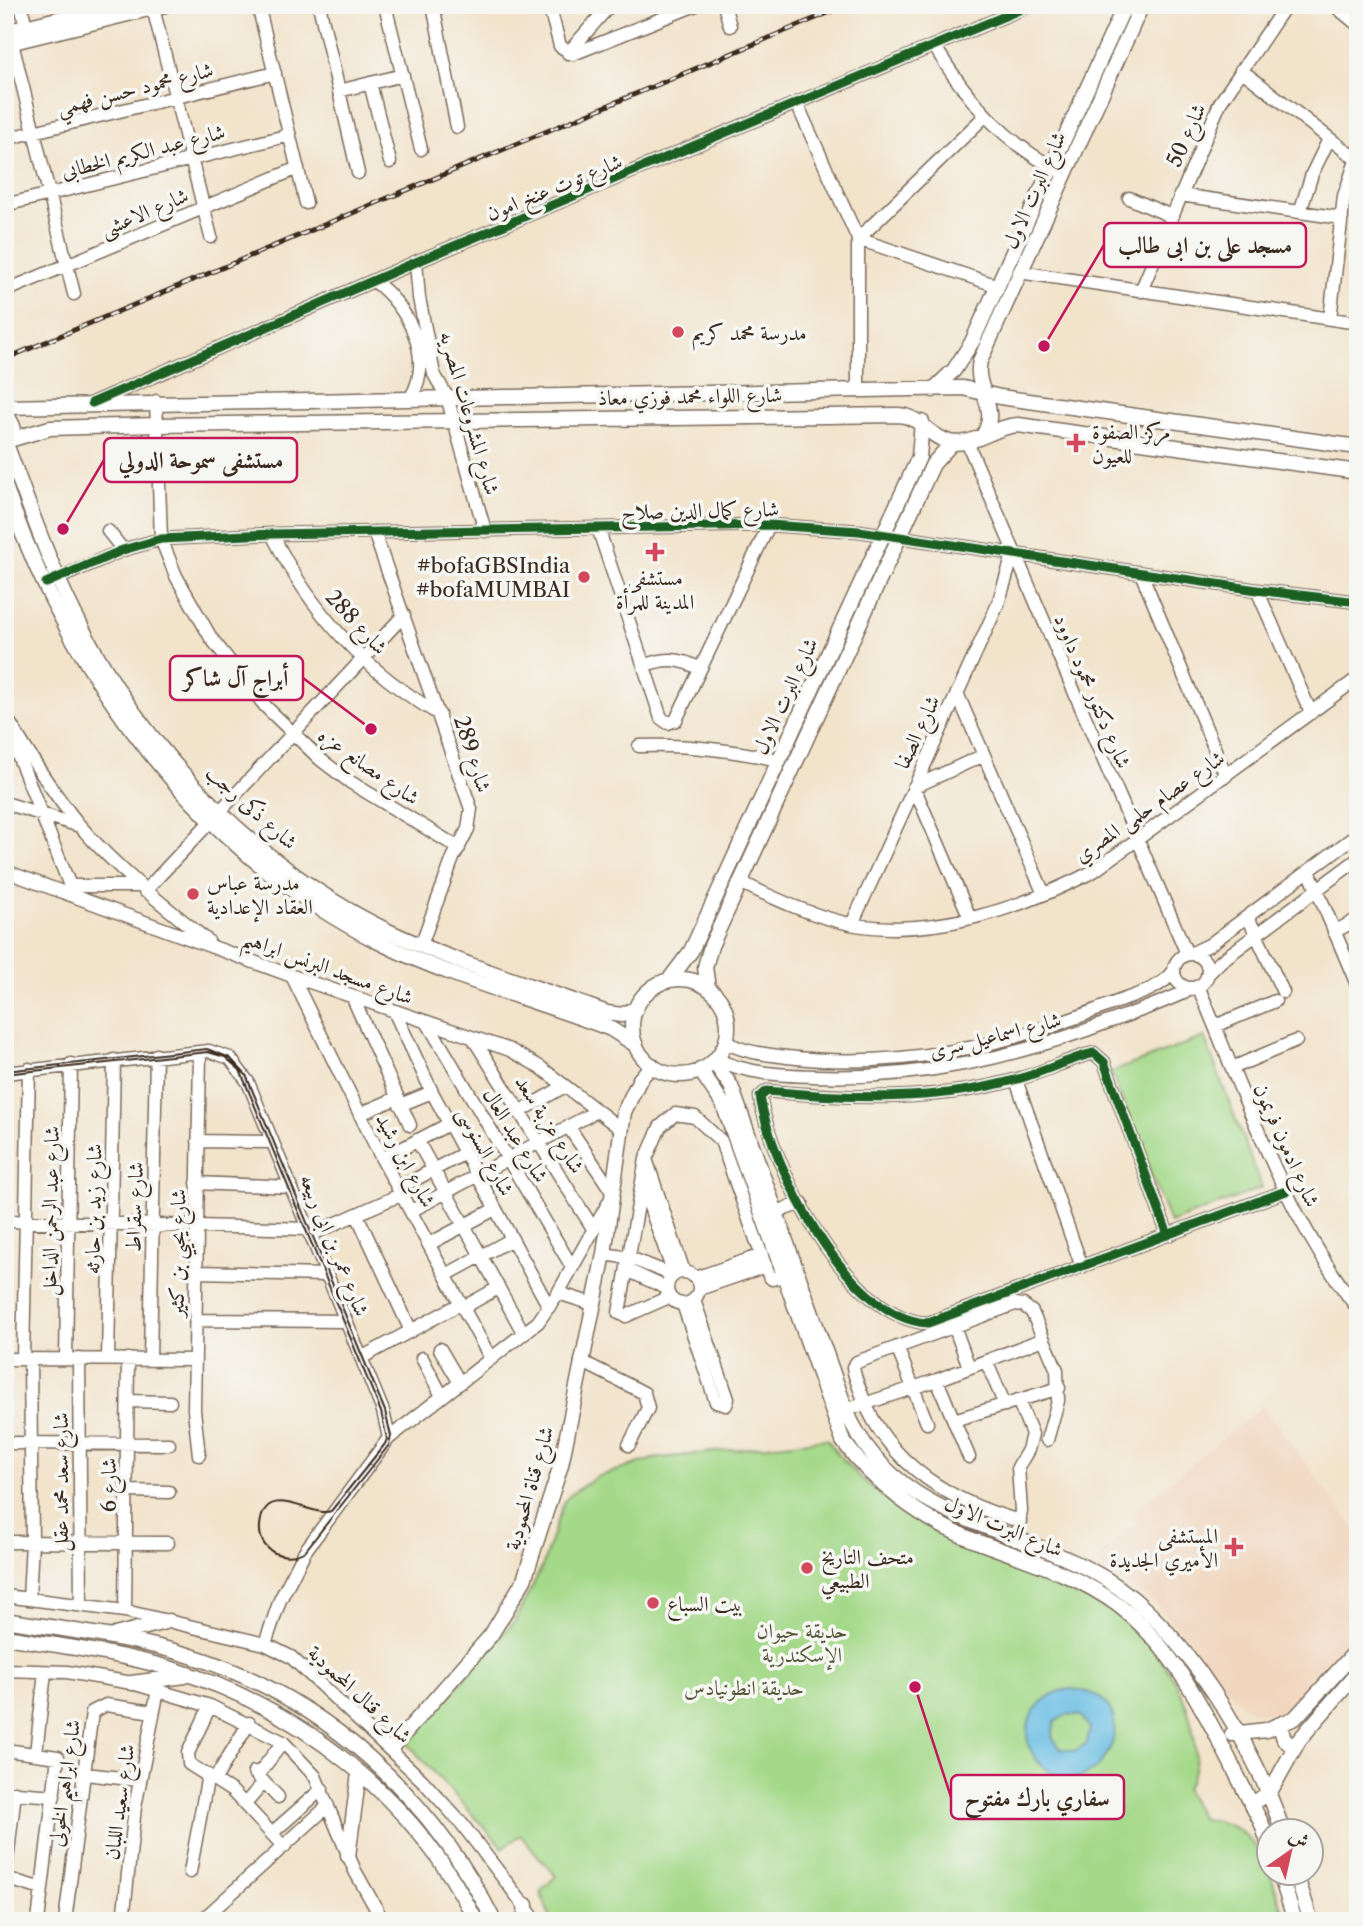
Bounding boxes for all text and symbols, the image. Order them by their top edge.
street label: شارع محمود حسن فهمي [54,56,218,127]
street label: شارع 50 [1161,99,1216,173]
street label: شارع عبد الكريم الخطابى [58,119,229,189]
street label: شارع البرت الاول [997,127,1077,255]
street label: شارع توت عنخ امون [482,148,628,232]
street label: شارع الاعشى [96,182,194,247]
callout: مسجد على بن ابى طالب [1104,223,1306,267]
text: مسجد على بن ابى طالب [1118,231,1292,263]
place label: مدرسة محمد كريم [692,320,807,351]
marker: مدرسة محمد كريم [670,324,686,340]
street label: شارع المشروعات المصريه [429,328,505,499]
street label: شارع اللواء محمد فوزي معاذ [597,382,783,416]
place label: مركز الصفوة للعيون [1092,419,1171,469]
marker: مركز الصفوة للعيون [1066,433,1086,453]
callout: مستشفى سموحة الدولي [104,438,297,482]
text: مستشفى سموحة الدولي [118,446,283,479]
street label: شارع كمال الدين صلاح [621,496,779,531]
marker: مستشفى المدينة للمرأة [645,542,665,562]
place label: #bofaGBSIndia #bofaMUMBAI [416,553,571,602]
place label: مستشفى المدينة للمرأة [616,565,694,615]
marker: #bofaGBSIndia #bofaMUMBAI [576,569,592,585]
street label: شارع 288 [317,585,393,664]
street label: شارع دكتور محمود داوود [1044,610,1137,774]
street label: شارع البرت الاول [747,634,828,761]
callout: أبراج آل شاكر [170,656,303,700]
text: أبراج آل شاكر [181,662,289,699]
street label: شارع الصفا [889,691,950,775]
street label: شارع 289 [443,713,497,797]
street label: شارع مصانع عزه [310,722,424,816]
street label: شارع عصام حلمى المصري [1069,745,1233,872]
street label: شارع ذكى رجب [197,759,303,859]
place label: مدرسة عباس العقاد الإعدادية [207,870,313,923]
marker: مدرسة عباس العقاد الإعدادية [185,886,201,902]
street label: شارع مسجد البرنس ابراهيم [236,925,417,1018]
street label: شارع اسماعيل سرى [926,1007,1065,1069]
street label: شارع عزبة سعد [505,1070,590,1181]
street label: شارع ادمون فريمون [1243,1079,1325,1213]
street label: شارع عبد العال [473,1083,554,1190]
street label: شارع السنوسى [447,1102,520,1203]
street label: شارع ابن رشيد [365,1109,441,1214]
street label: شارع عبد الرحمن الداخل [36,1126,70,1296]
street label: شارع زيد بن حارثه [79,1143,113,1275]
street label: شارع سقراط [120,1161,154,1253]
street label: شارع عمر بن ابى ربيعه [290,1170,375,1322]
street label: شارع يحيي بن كثير [163,1189,199,1319]
street label: شارع سعد محمد عقل [48,1412,79,1552]
street label: شارع قناة المحمودية [499,1423,564,1554]
street label: شارع 6 [96,1458,127,1512]
street label: شارع البرت الاول [939,1490,1067,1568]
place label: المستشفى الأميري الجديدة [1110,1523,1218,1576]
marker: المستشفى الأميري الجديدة [1224,1537,1244,1557]
place label: متحف التاريخ الطبيعي [821,1544,914,1600]
marker: متحف التاريخ الطبيعي [799,1560,815,1576]
place label: بيت السباع [667,1591,743,1622]
marker: بيت السباع [645,1595,661,1611]
park label: حديقة حيوان الإسكندرية [757,1618,847,1671]
street label: شارع قنال المحمودية [299,1640,417,1753]
park label: حديقة انطونيادس [684,1675,804,1701]
street label: شارع ابراهيم الخولى [43,1718,94,1849]
street label: شارع سعيد اللبان [98,1742,145,1862]
callout: سفاري بارك مفتوح [951,1775,1124,1819]
text: سفاري بارك مفتوح [964,1784,1110,1819]
north arrow [1254,1818,1324,1888]
text: ش [1285,1824,1313,1853]

